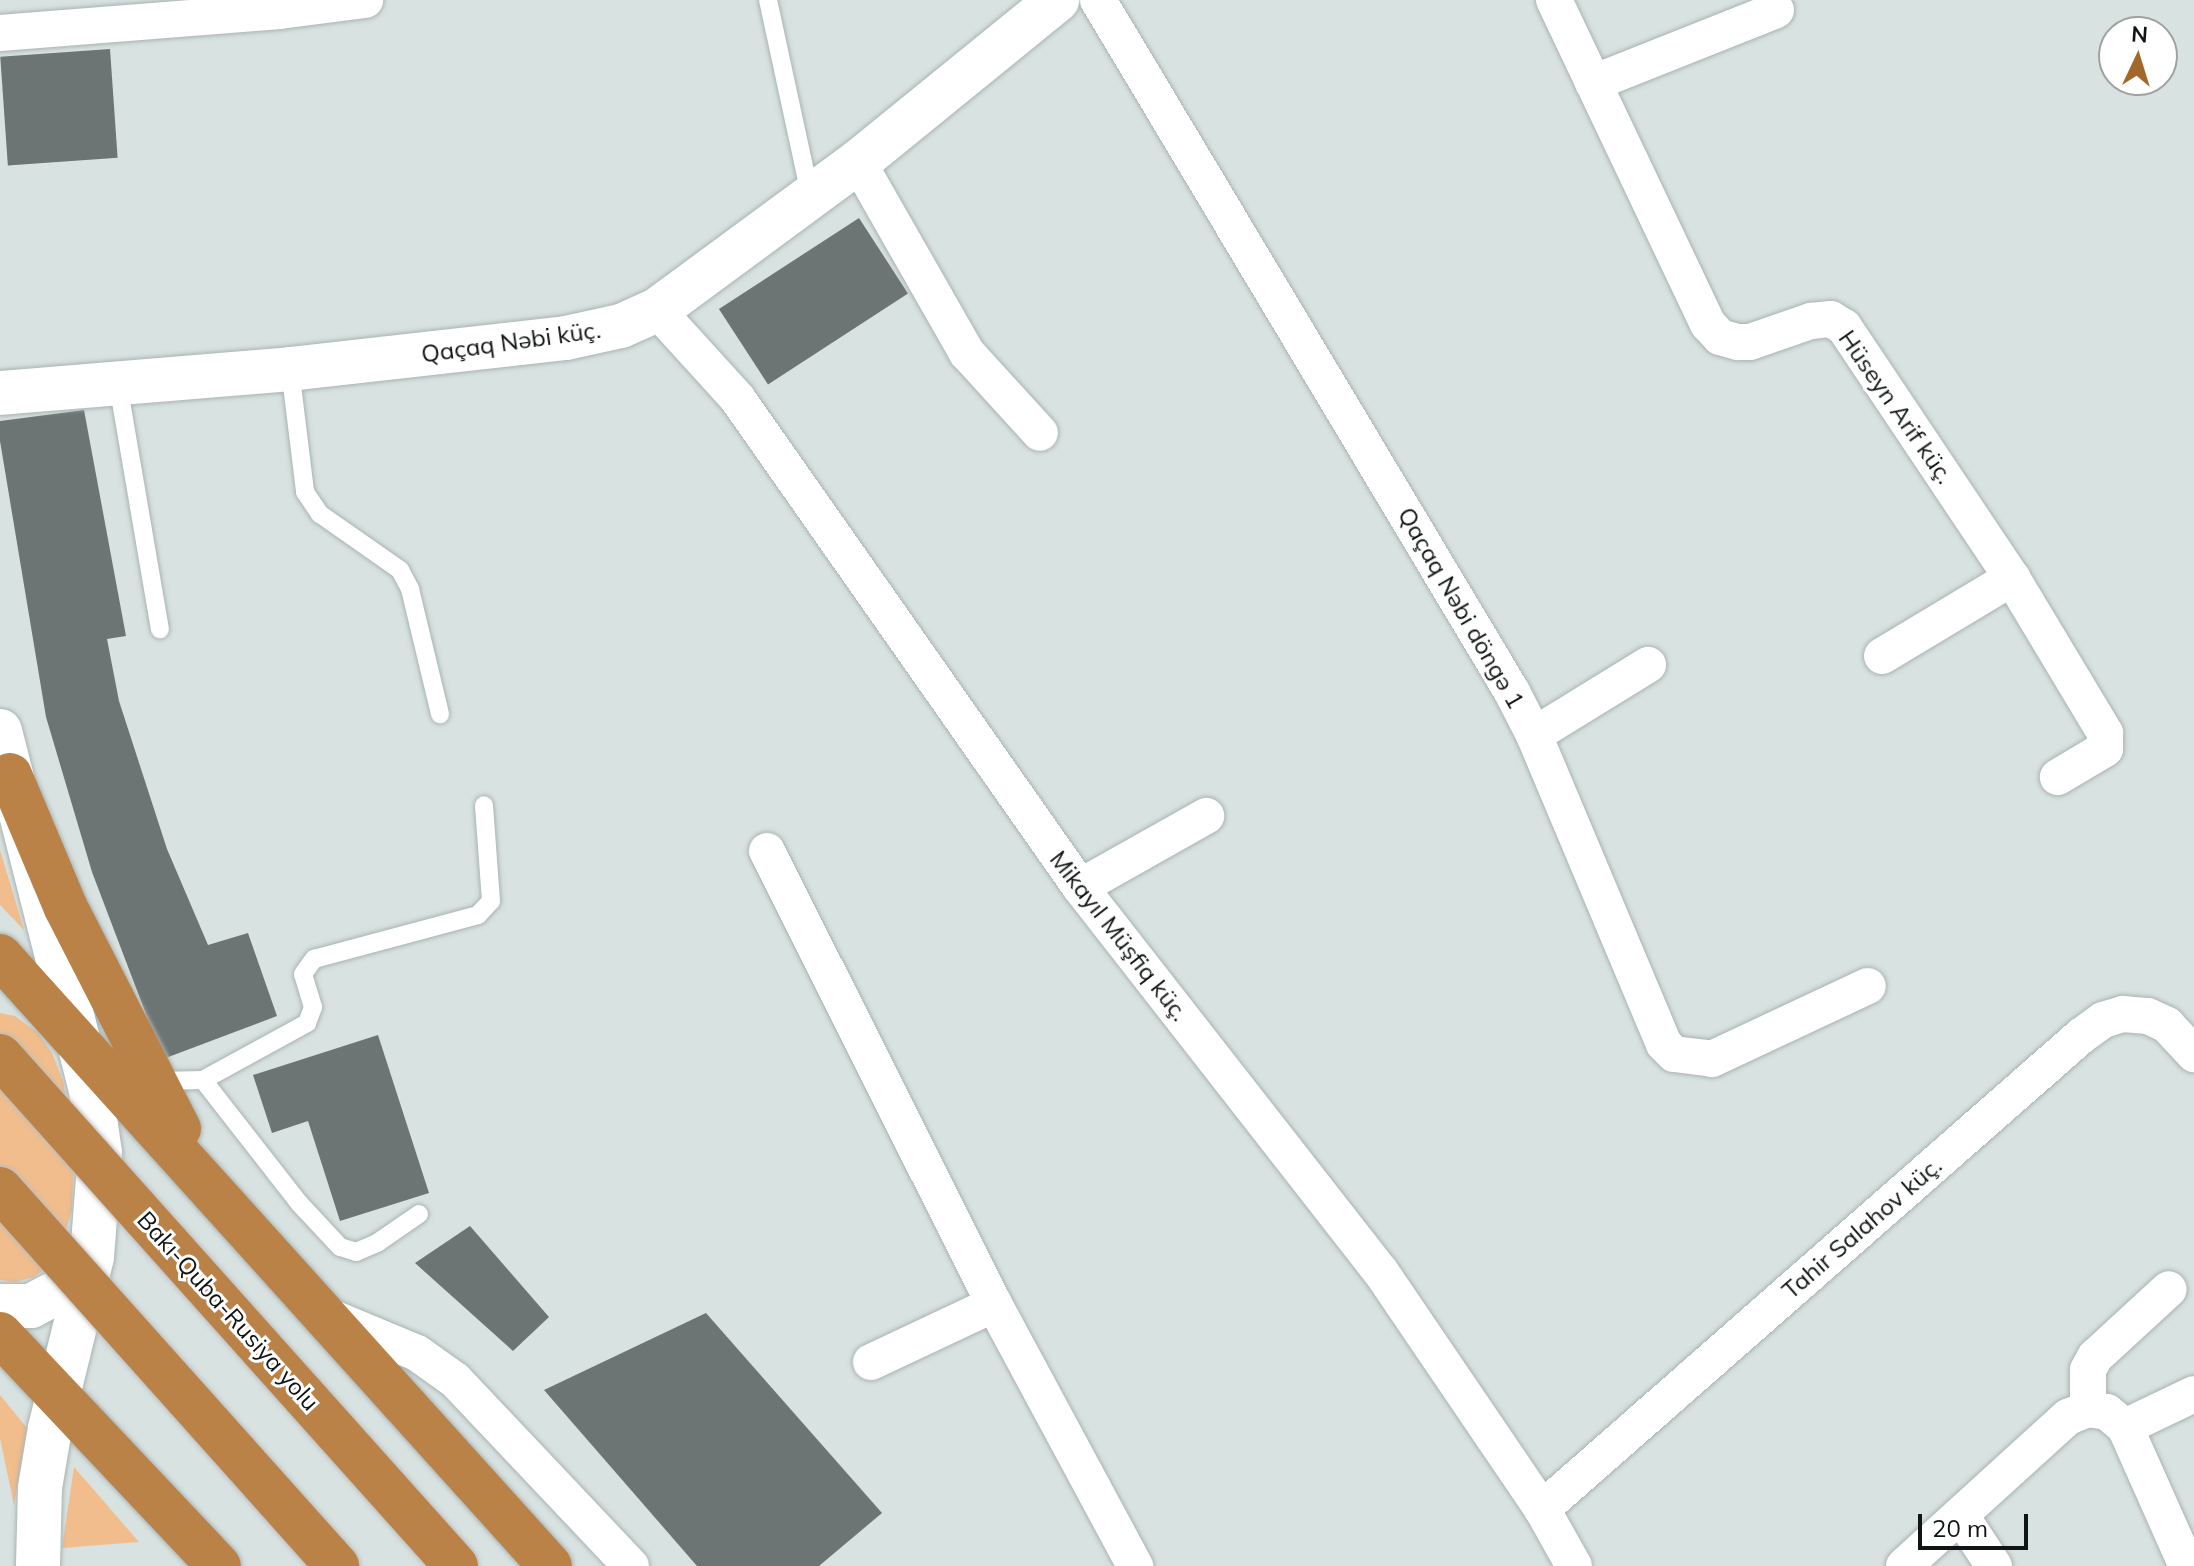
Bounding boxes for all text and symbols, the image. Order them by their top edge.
north arrow [2098,16,2178,96]
text: N [2130,20,2149,49]
street label: Qaçaq Nəbi küç. [419,315,603,369]
street label: Hüseyn Arif küç. [1832,325,1960,489]
street label: Qaçaq Nəbi döngə 1 [1392,502,1530,714]
street label: Mikayıl Müşfiq küç. [1044,845,1194,1027]
street label: Tahir Salahov küç. [1776,1151,1948,1305]
street label: Bakı-Quba-Rusiya yolu [131,1206,325,1416]
scale bar [1922,1498,2032,1548]
text: 20 m [1932,1513,1988,1543]

